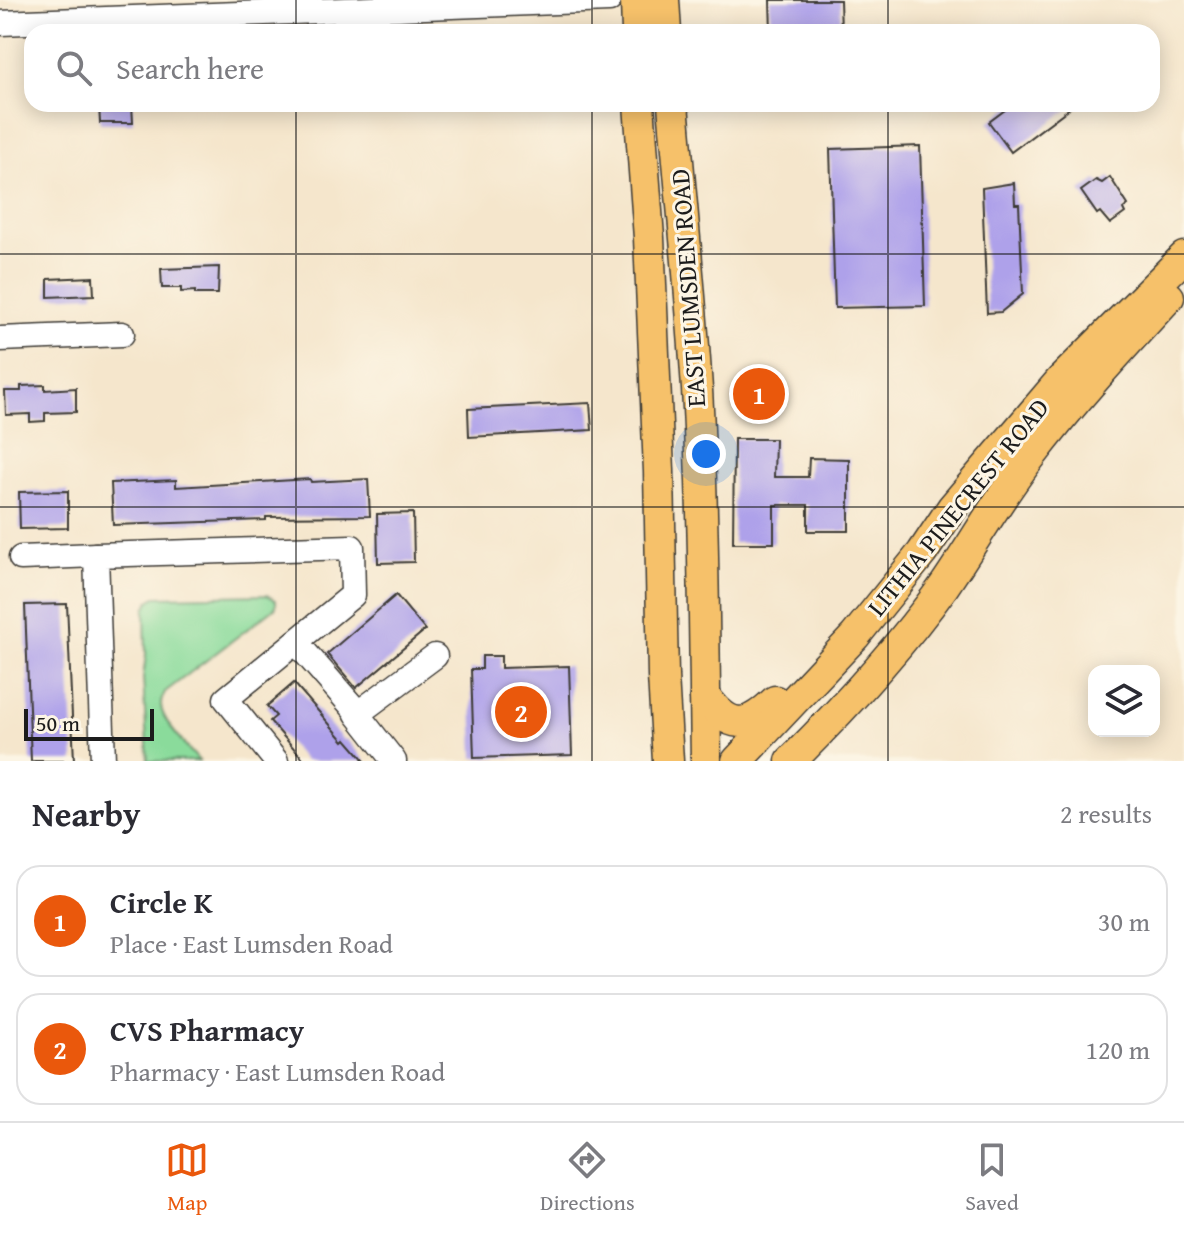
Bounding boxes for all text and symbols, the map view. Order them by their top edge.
search box [24,24,1160,112]
icon: search [52,46,96,90]
text: Search here [116,46,264,90]
street label: EAST LUMSDEN ROAD [660,167,715,409]
pin: 1 [733,364,785,424]
street label: LITHIA PINECREST ROAD [857,389,1058,624]
your location [686,434,726,474]
map controls [1088,665,1160,737]
button: layers [1088,665,1160,737]
pin: 2 [495,682,547,742]
scale bar [24,705,154,741]
text: 50 m [36,707,80,739]
text: Nearby [32,789,141,838]
text: 2 results [1060,794,1152,833]
text: Circle K [110,880,213,924]
text: 1 [53,902,67,941]
text: 30 m [1098,902,1150,941]
text: Place · East Lumsden Road [110,924,393,963]
text: CVS Pharmacy [110,1008,304,1052]
text: 2 [53,1030,67,1069]
text: 120 m [1085,1030,1150,1069]
text: Pharmacy · East Lumsden Road [110,1052,445,1091]
tab: Map [165,1138,209,1218]
tab: Directions [540,1138,635,1218]
tab: Saved [965,1138,1019,1218]

